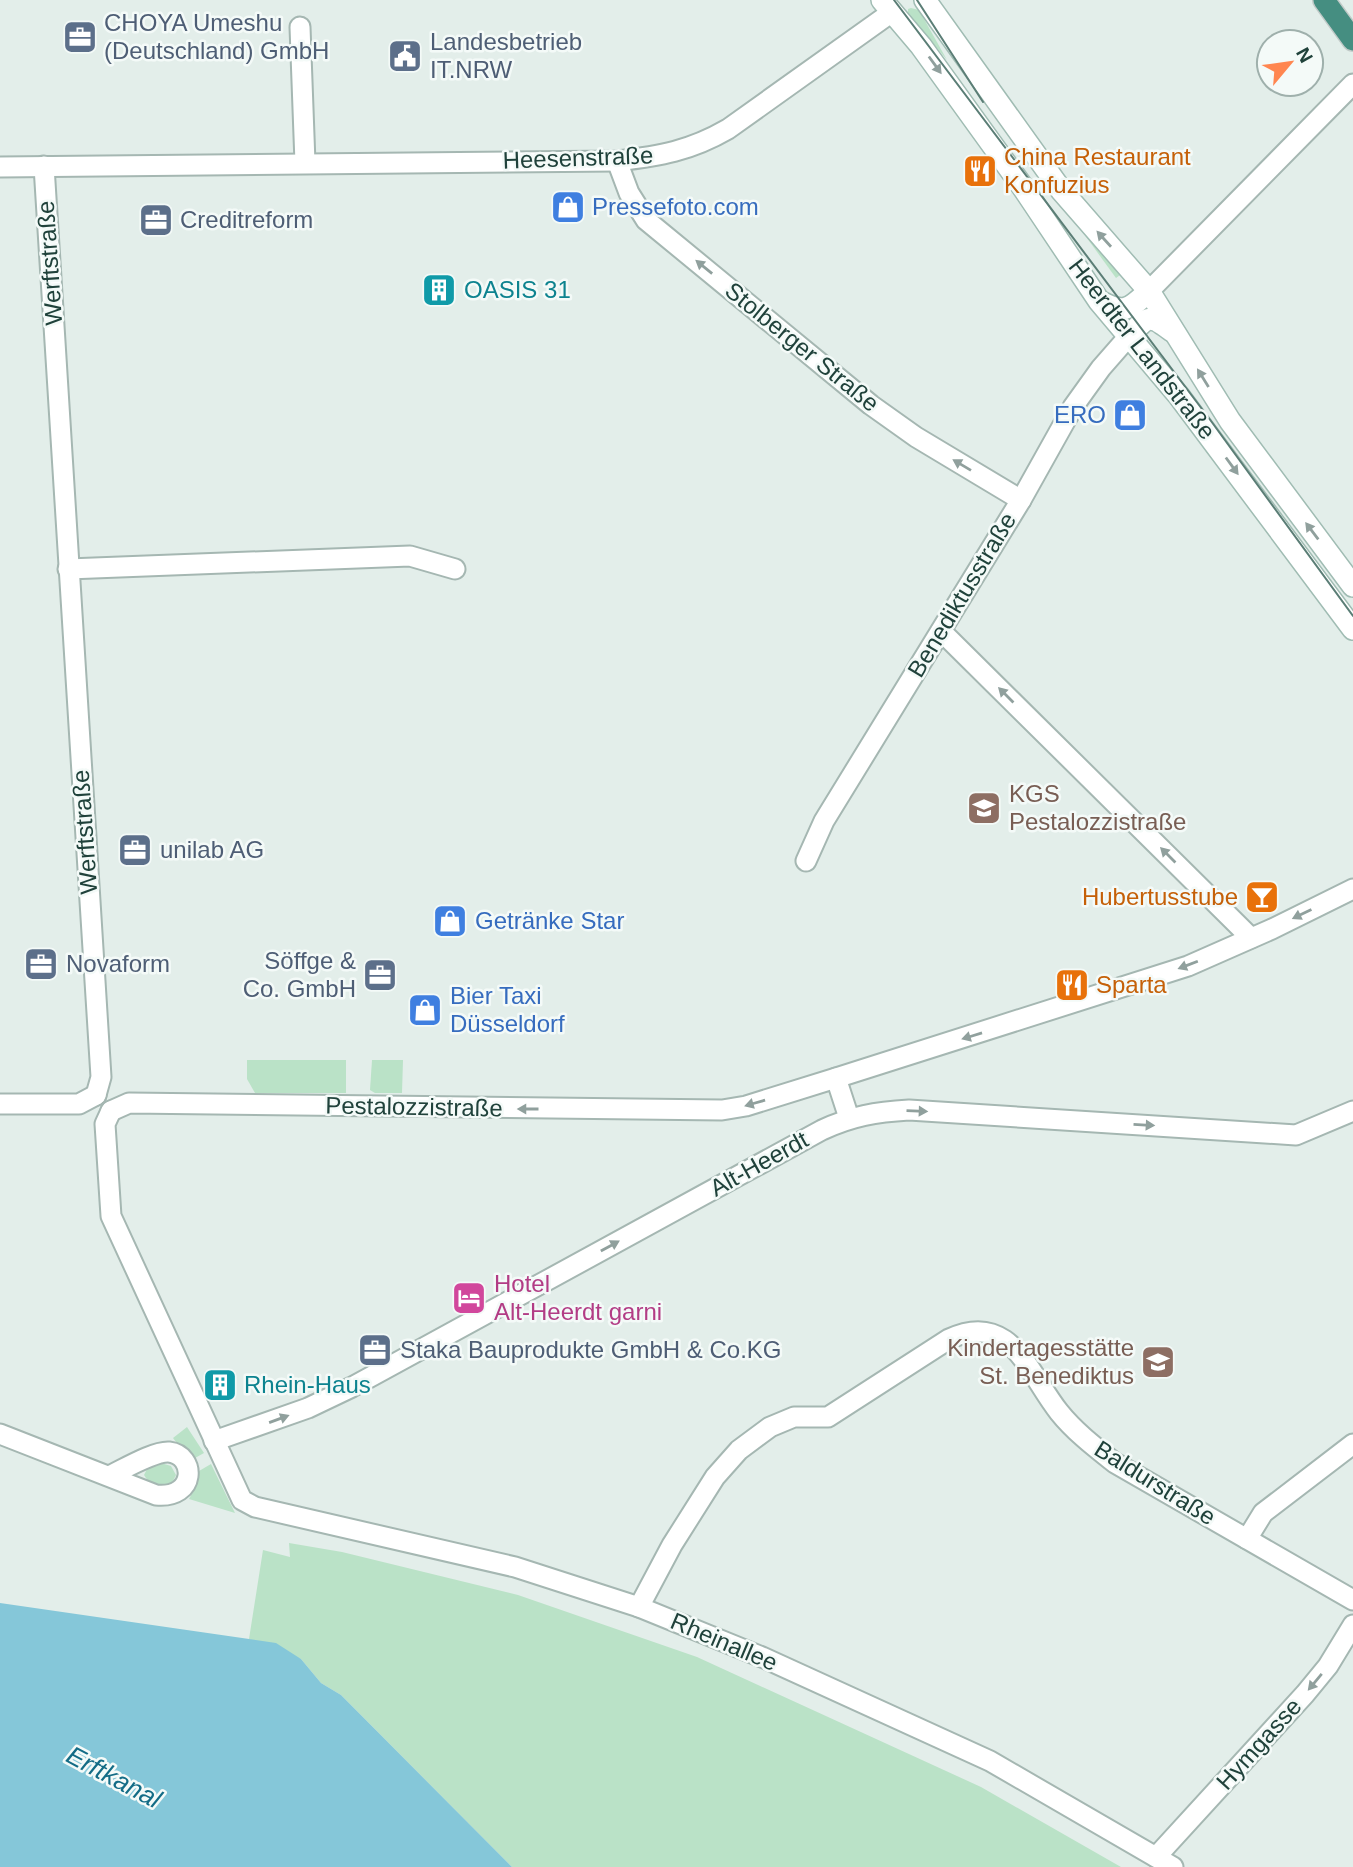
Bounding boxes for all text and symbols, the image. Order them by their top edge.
place label: CHOYA Umeshu (Deutschland) GmbH [104,9,329,64]
office icon: CHOYA Umeshu (Deutschland) GmbH [61,18,99,56]
place label: Landesbetrieb IT.NRW [430,28,582,83]
north arrow [1255,28,1325,98]
public building icon: Landesbetrieb IT.NRW [386,37,424,75]
text: N [1292,44,1317,66]
one-way arrow [928,56,942,74]
street label: Heesenstraße [502,141,654,174]
place label: China Restaurant Konfuzius [1004,143,1191,198]
restaurant icon: China Restaurant Konfuzius [961,152,999,190]
shop icon: Pressefoto.com [549,188,587,226]
place label: Pressefoto.com [592,193,759,220]
street label: Werftstraße [32,200,67,326]
office icon: Creditreform [137,201,175,239]
place label: Creditreform [180,206,313,233]
one-way arrow [1096,230,1112,248]
street label: Heerdter Landstraße [1064,253,1221,444]
one-way arrow [695,260,713,275]
building icon: OASIS 31 [420,271,458,309]
place label: OASIS 31 [464,276,571,303]
street label: Stolberger Straße [720,277,884,417]
one-way arrow [1196,368,1209,387]
shop icon: ERO [1111,396,1149,434]
place label: ERO [1054,401,1106,428]
one-way arrow [1225,457,1239,475]
one-way arrow [952,459,972,471]
street label: Benediktusstraße [902,508,1021,682]
one-way arrow [1305,522,1319,540]
one-way arrow [998,687,1014,703]
street label: Werftstraße [67,769,102,895]
place label: KGS Pestalozzistraße [1009,780,1186,835]
school or university icon: KGS Pestalozzistraße [965,789,1003,827]
office icon: unilab AG [116,831,154,869]
place label: unilab AG [160,836,264,863]
one-way arrow [1159,847,1176,864]
bar icon: Hubertusstube [1243,878,1281,916]
place label: Hubertusstube [1082,883,1238,910]
shop icon: Getränke Star [431,902,469,940]
place label: Getränke Star [475,907,624,934]
one-way arrow [1292,908,1312,919]
office icon: Novaform [22,945,60,983]
place label: Söffge & Co. GmbH [243,947,356,1002]
place label: Novaform [66,950,170,977]
office icon: Söffge & Co. GmbH [361,956,399,994]
one-way arrow [1178,960,1199,971]
restaurant icon: Sparta [1053,966,1091,1004]
place label: Sparta [1096,971,1167,998]
place label: Bier Taxi Düsseldorf [450,982,565,1037]
shop icon: Bier Taxi Düsseldorf [406,991,444,1029]
one-way arrow [961,1031,982,1041]
street label: Pestalozzistraße [325,1091,503,1122]
one-way arrow [744,1098,765,1108]
one-way arrow [517,1103,539,1115]
one-way arrow [906,1106,928,1117]
one-way arrow [1133,1119,1155,1130]
street label: Alt-Heerdt [705,1125,813,1202]
one-way arrow [601,1240,620,1252]
place label: Hotel Alt-Heerdt garni [494,1270,662,1325]
hotel icon: Hotel Alt-Heerdt garni [450,1279,488,1317]
office icon: Staka Bauprodukte GmbH & Co.KG [356,1331,394,1369]
place label: Kindertagesstätte St. Benediktus [947,1334,1134,1389]
place label: Staka Bauprodukte GmbH & Co.KG [400,1336,782,1363]
school or university icon: Kindertagesstätte St. Benediktus [1139,1343,1177,1381]
building icon: Rhein-Haus [201,1366,239,1404]
place label: Rhein-Haus [244,1371,371,1398]
one-way arrow [268,1413,289,1424]
street label: Baldurstraße [1090,1435,1221,1530]
street label: Rheinallee [667,1607,782,1676]
one-way arrow [1308,1673,1323,1690]
street label: Hymgasse [1211,1693,1307,1795]
water label: Erftkanal [62,1740,167,1815]

